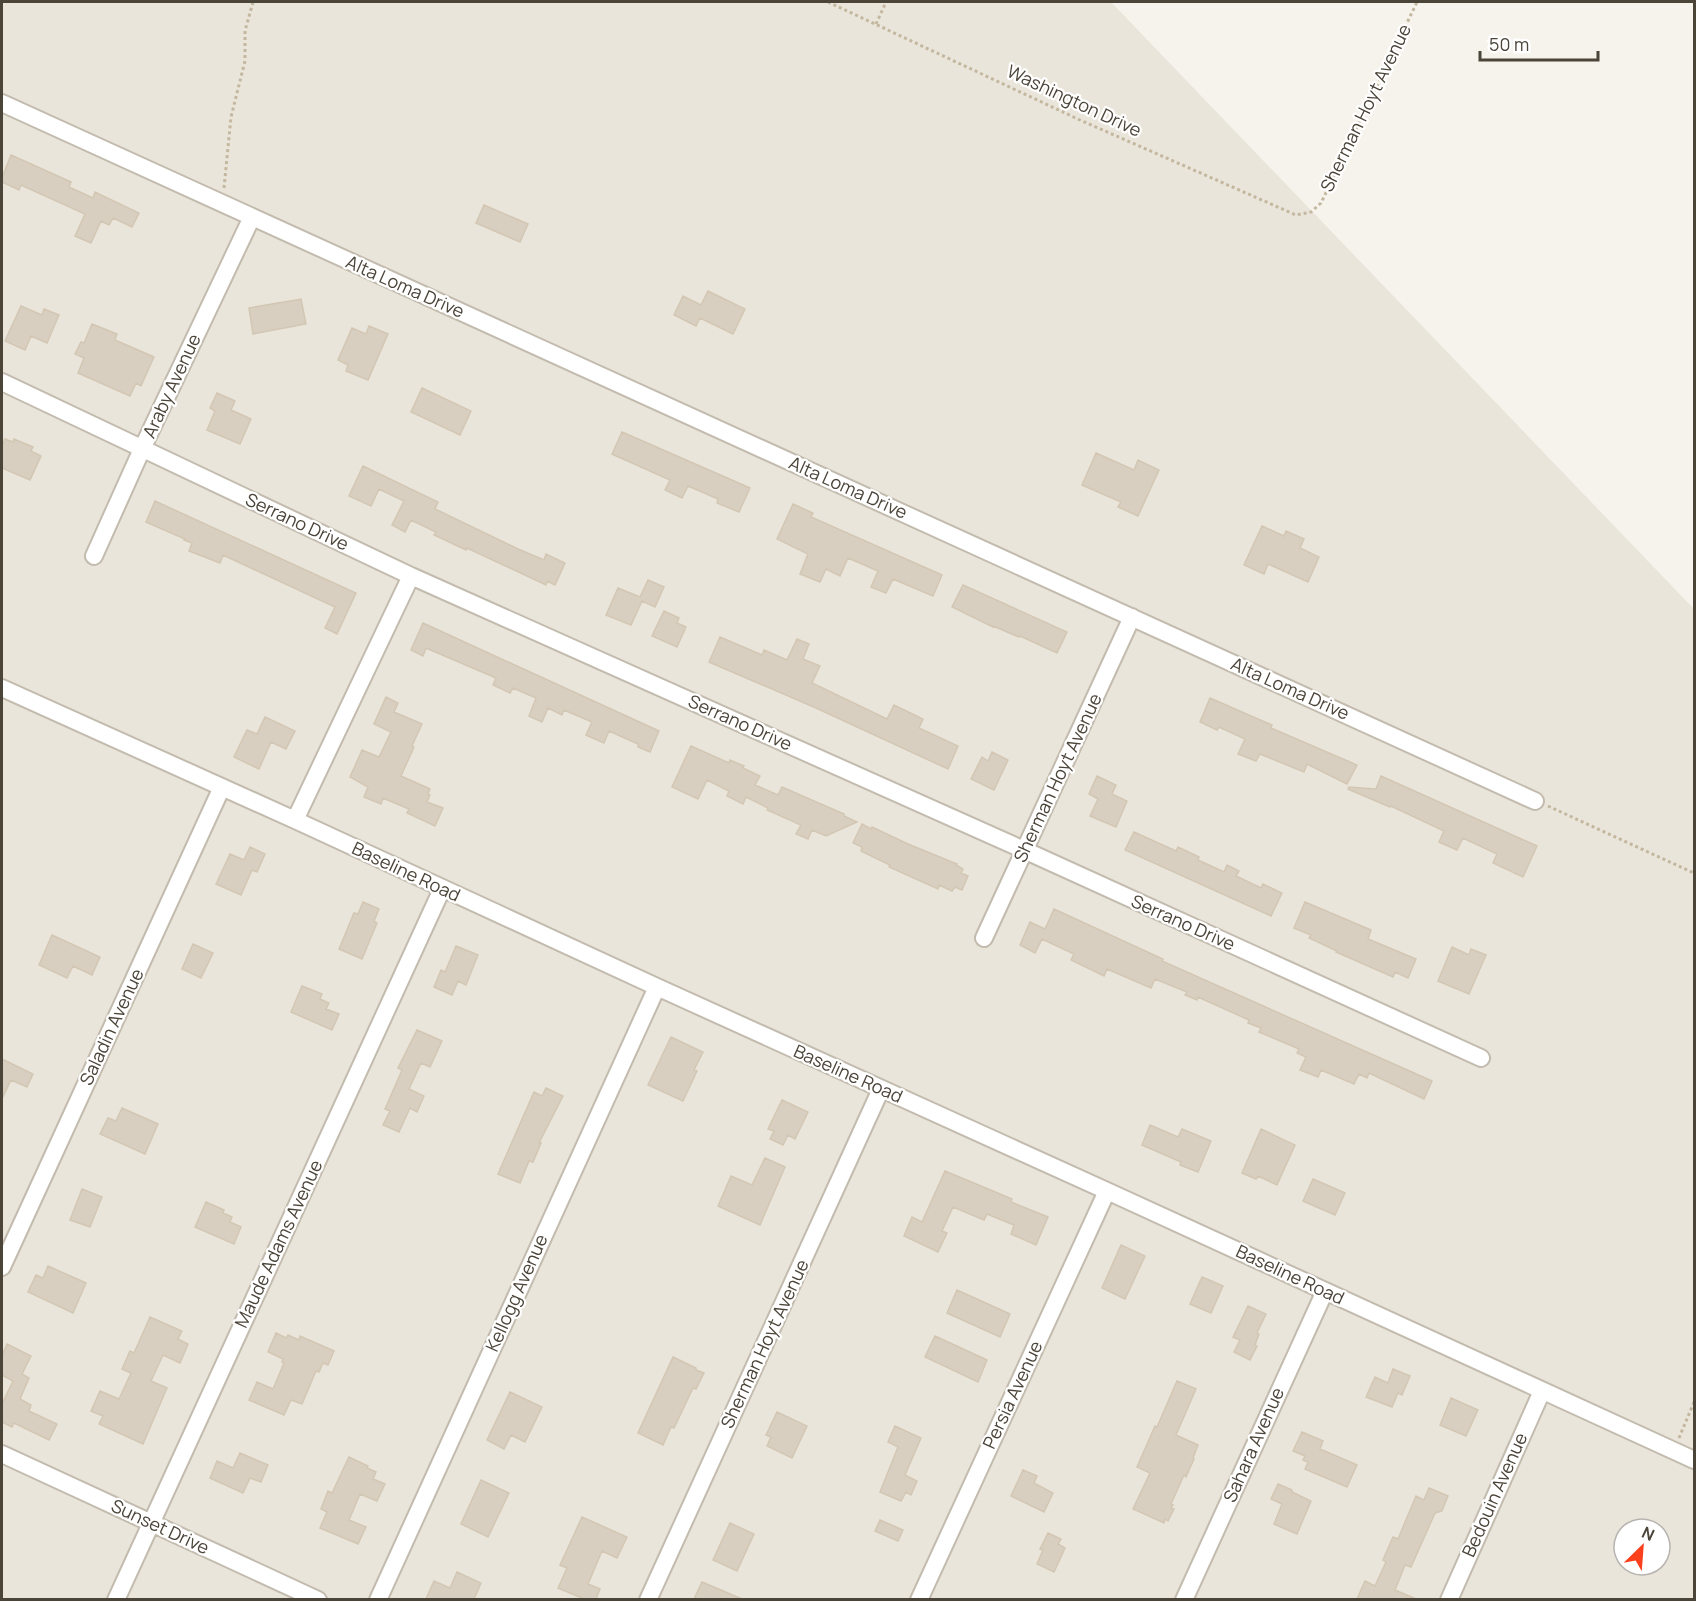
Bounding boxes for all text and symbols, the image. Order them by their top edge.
street label: Sherman Hoyt Avenue [1314,20,1416,195]
scale bar [1480,24,1598,62]
text: 50 m [1489,32,1529,56]
street label: Washington Drive [1003,58,1145,142]
street label: Alta Loma Drive [342,249,468,323]
street label: Araby Avenue [136,330,206,442]
street label: Alta Loma Drive [785,450,911,524]
street label: Serrano Drive [242,487,353,555]
street label: Alta Loma Drive [1227,651,1353,725]
street label: Serrano Drive [685,689,796,756]
street label: Sherman Hoyt Avenue [1007,689,1107,866]
street label: Baseline Road [348,836,464,907]
street label: Serrano Drive [1128,889,1239,956]
street label: Saladin Avenue [74,964,149,1089]
street label: Baseline Road [790,1038,907,1108]
street label: Maude Adams Avenue [229,1156,328,1331]
street label: Kellogg Avenue [479,1230,553,1355]
street label: Baseline Road [1232,1239,1348,1310]
street label: Sherman Hoyt Avenue [714,1255,814,1432]
street label: Persia Avenue [977,1337,1048,1452]
street label: Sahara Avenue [1217,1383,1289,1506]
street label: Bedouin Avenue [1456,1429,1532,1561]
street label: Sunset Drive [108,1493,213,1559]
north arrow [1612,1517,1672,1577]
text: N [1638,1521,1658,1546]

